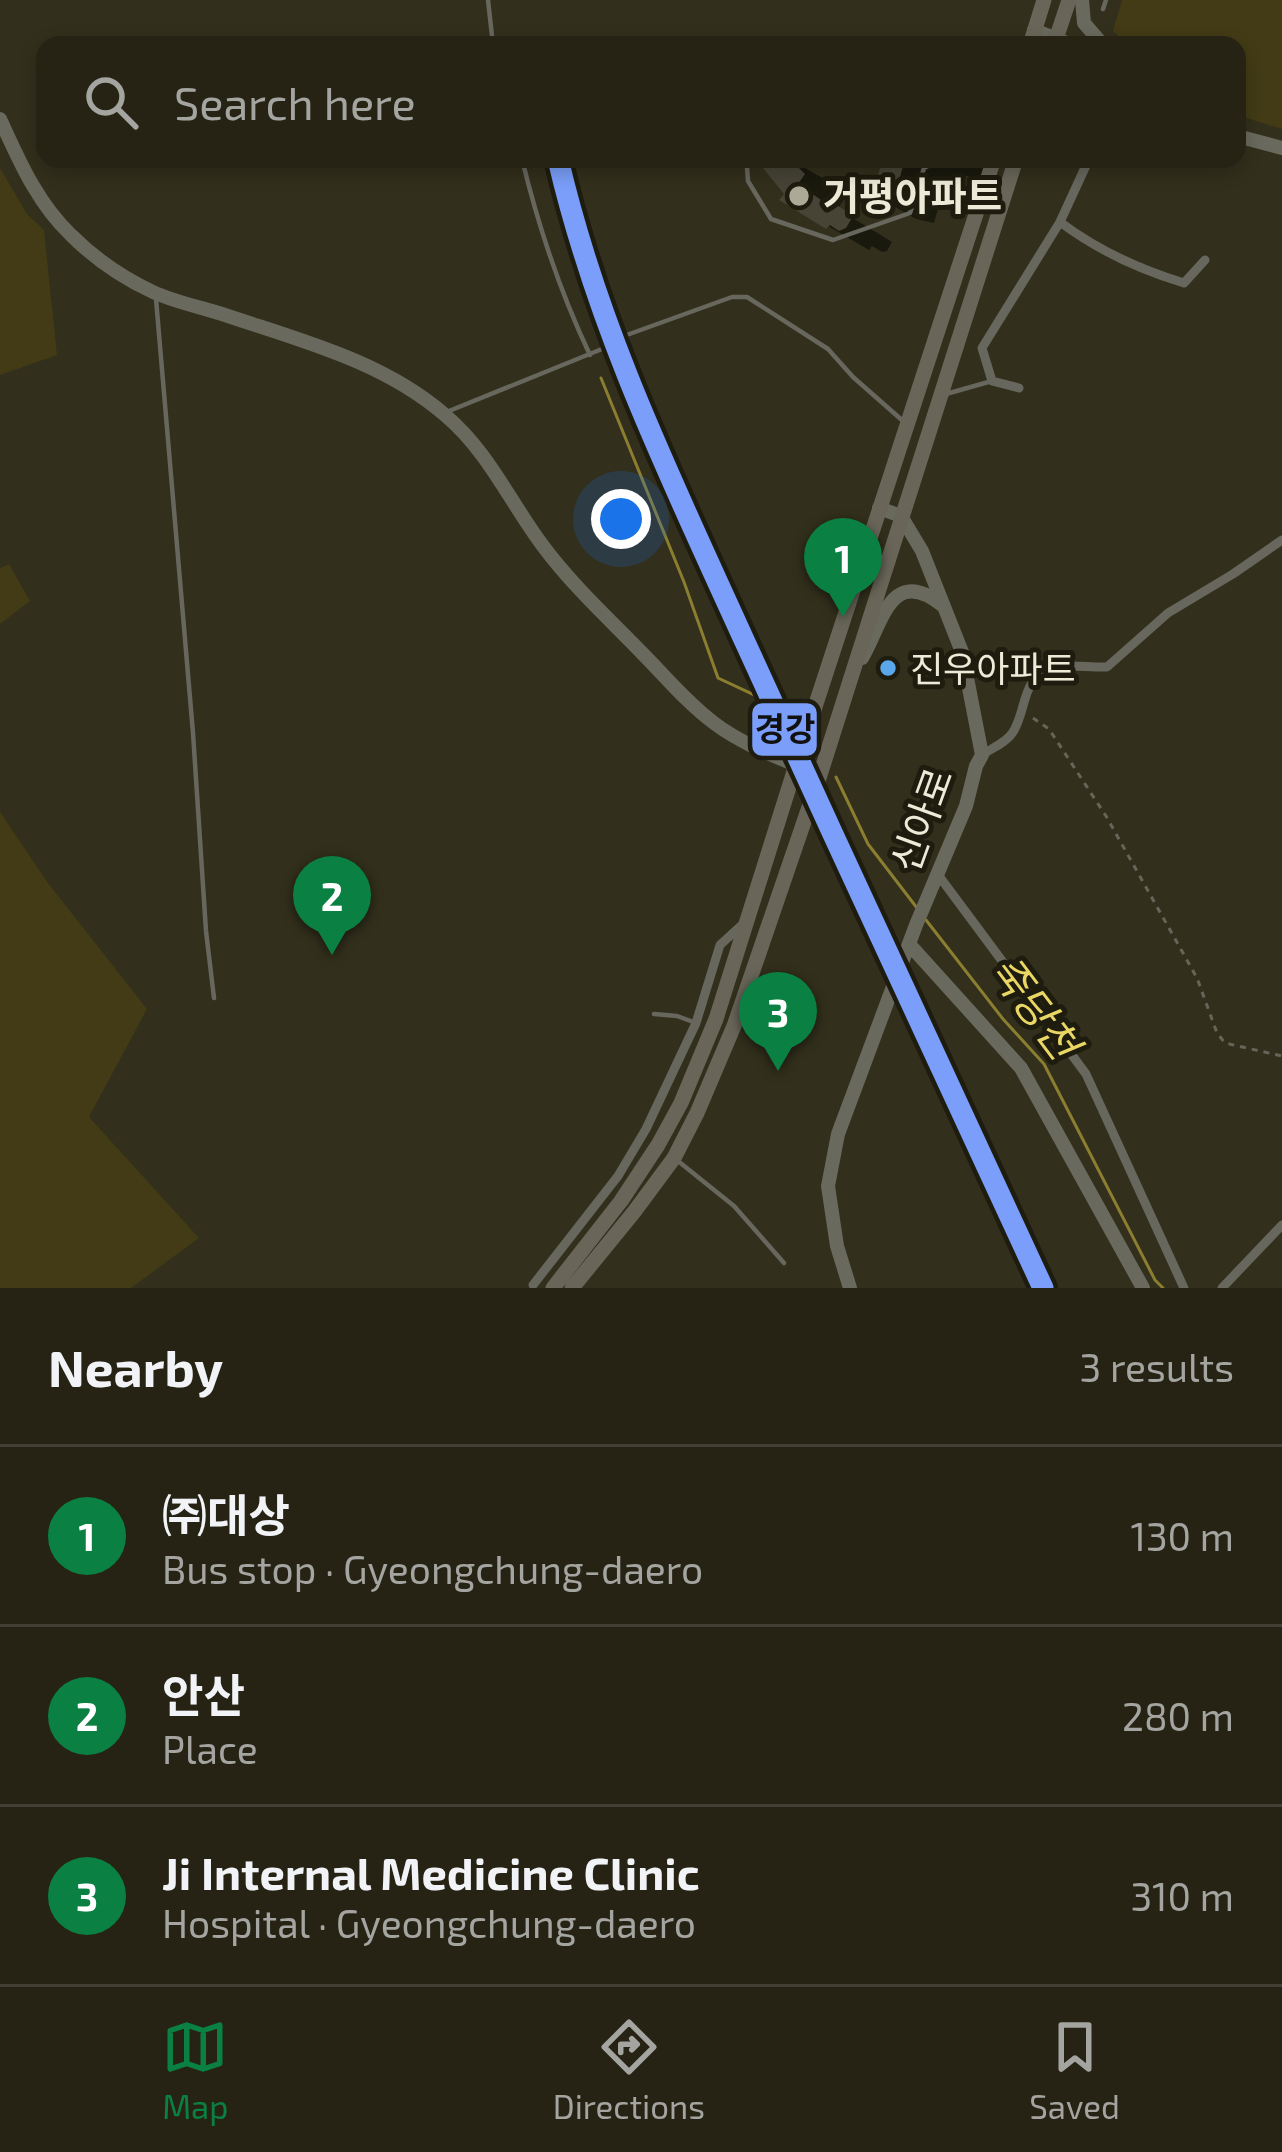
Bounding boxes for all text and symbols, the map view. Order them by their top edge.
search box [36,36,1246,168]
icon: search [78,69,144,135]
text: Search here [174,75,416,129]
place label: 거평아파트 [823,171,1002,218]
marker: 거평아파트 [786,183,812,209]
your location [591,489,651,549]
pin: 1 [804,518,882,617]
place label: 진우아파트 [910,646,1076,689]
marker: 진우아파트 [877,657,899,679]
line badge: 경강 [750,701,819,758]
text: 경강 [755,708,815,748]
street label: 신아로 [880,761,961,878]
pin: 2 [293,856,371,955]
water label: 죽당천 [981,944,1093,1071]
pin: 3 [739,972,817,1071]
text: Nearby [48,1336,223,1397]
text: 3 results [1080,1343,1234,1390]
text: ㈜대상 [162,1487,290,1541]
text: 1 [79,1512,95,1559]
text: 130 m [1130,1512,1234,1559]
text: Bus stop · Gyeongchung-daero [162,1545,703,1592]
text: 안산 [162,1667,245,1721]
text: 2 [76,1692,98,1739]
text: 280 m [1122,1692,1234,1739]
text: Place [162,1725,258,1772]
text: Ji Internal Medicine Clinic [162,1845,700,1899]
text: 3 [76,1872,98,1919]
text: 310 m [1130,1872,1234,1919]
text: Hospital · Gyeongchung-daero [162,1899,696,1946]
tab: Map [162,2014,228,2126]
tab: Directions [553,2014,705,2126]
tab: Saved [1029,2014,1120,2126]

